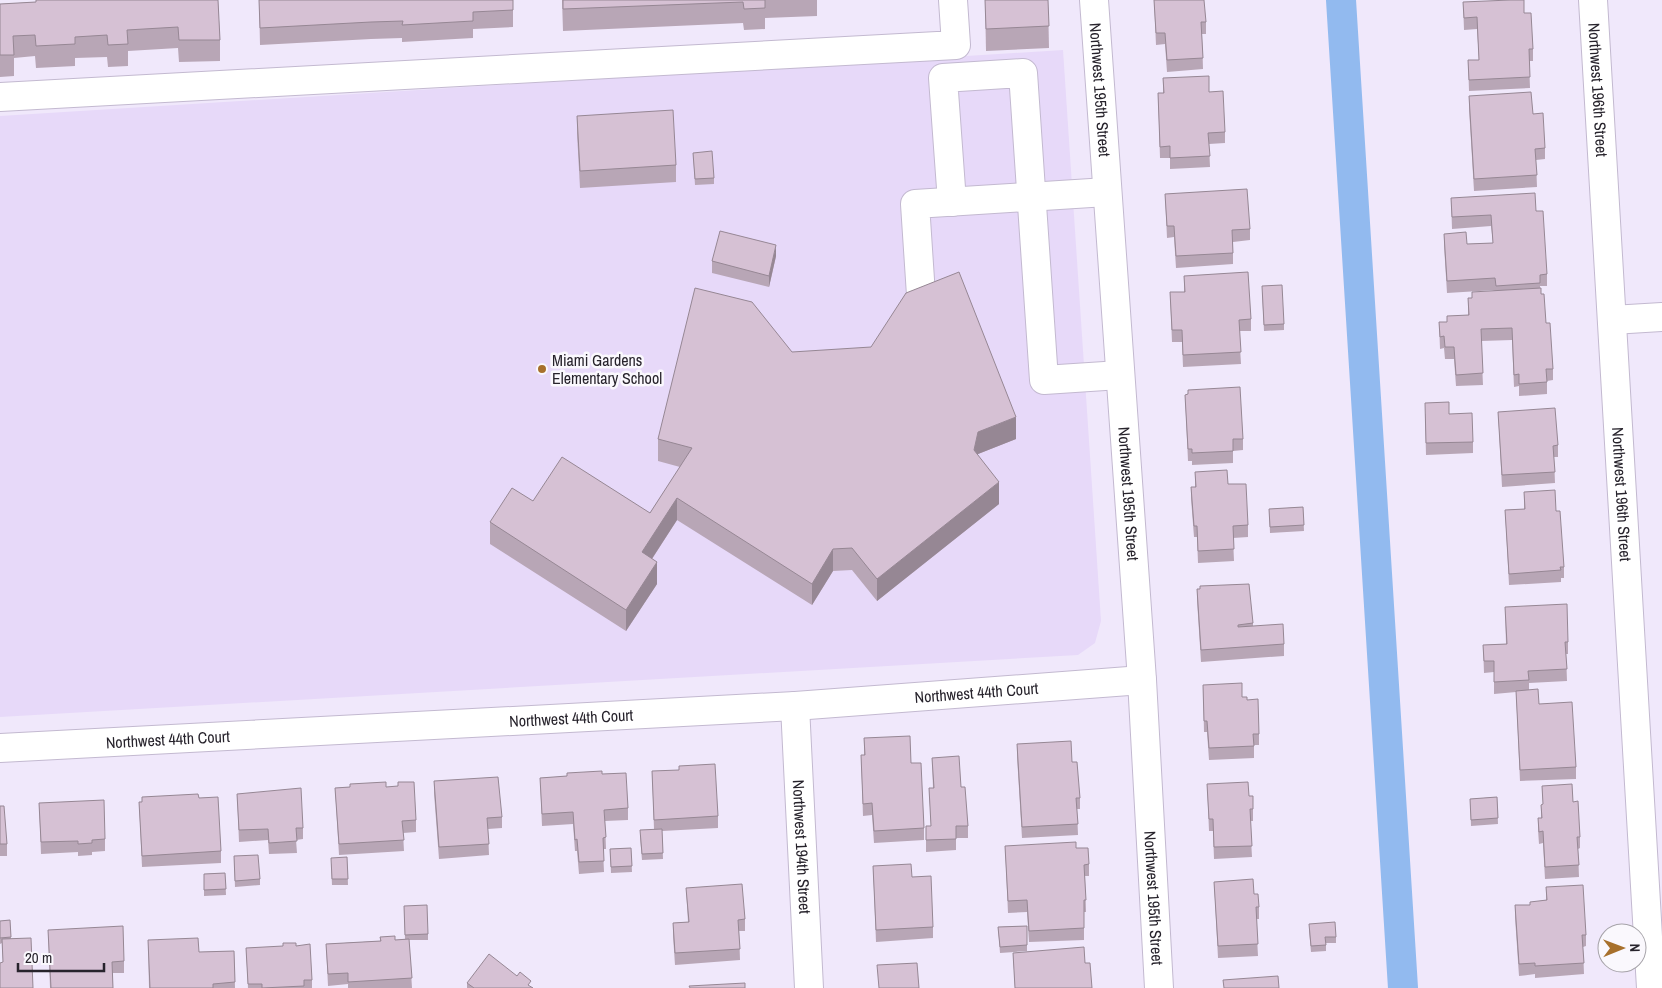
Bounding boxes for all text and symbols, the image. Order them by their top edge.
street label: Northwest 195th Street [1085,22,1116,158]
street label: Northwest 196th Street [1583,22,1613,158]
place label: Miami Gardens Elementary School [552,349,662,389]
marker: Miami Gardens Elementary School [536,363,548,375]
street label: Northwest 195th Street [1113,426,1145,562]
street label: Northwest 196th Street [1607,426,1637,562]
street label: Northwest 44th Court [914,677,1039,708]
street label: Northwest 44th Court [509,704,634,732]
street label: Northwest 44th Court [105,725,231,753]
street label: Northwest 194th Street [788,779,816,915]
street label: Northwest 195th Street [1139,830,1169,966]
north arrow [1597,923,1647,973]
scale bar [18,940,104,972]
text: N [1626,943,1644,952]
text: 20 m [25,947,52,968]

